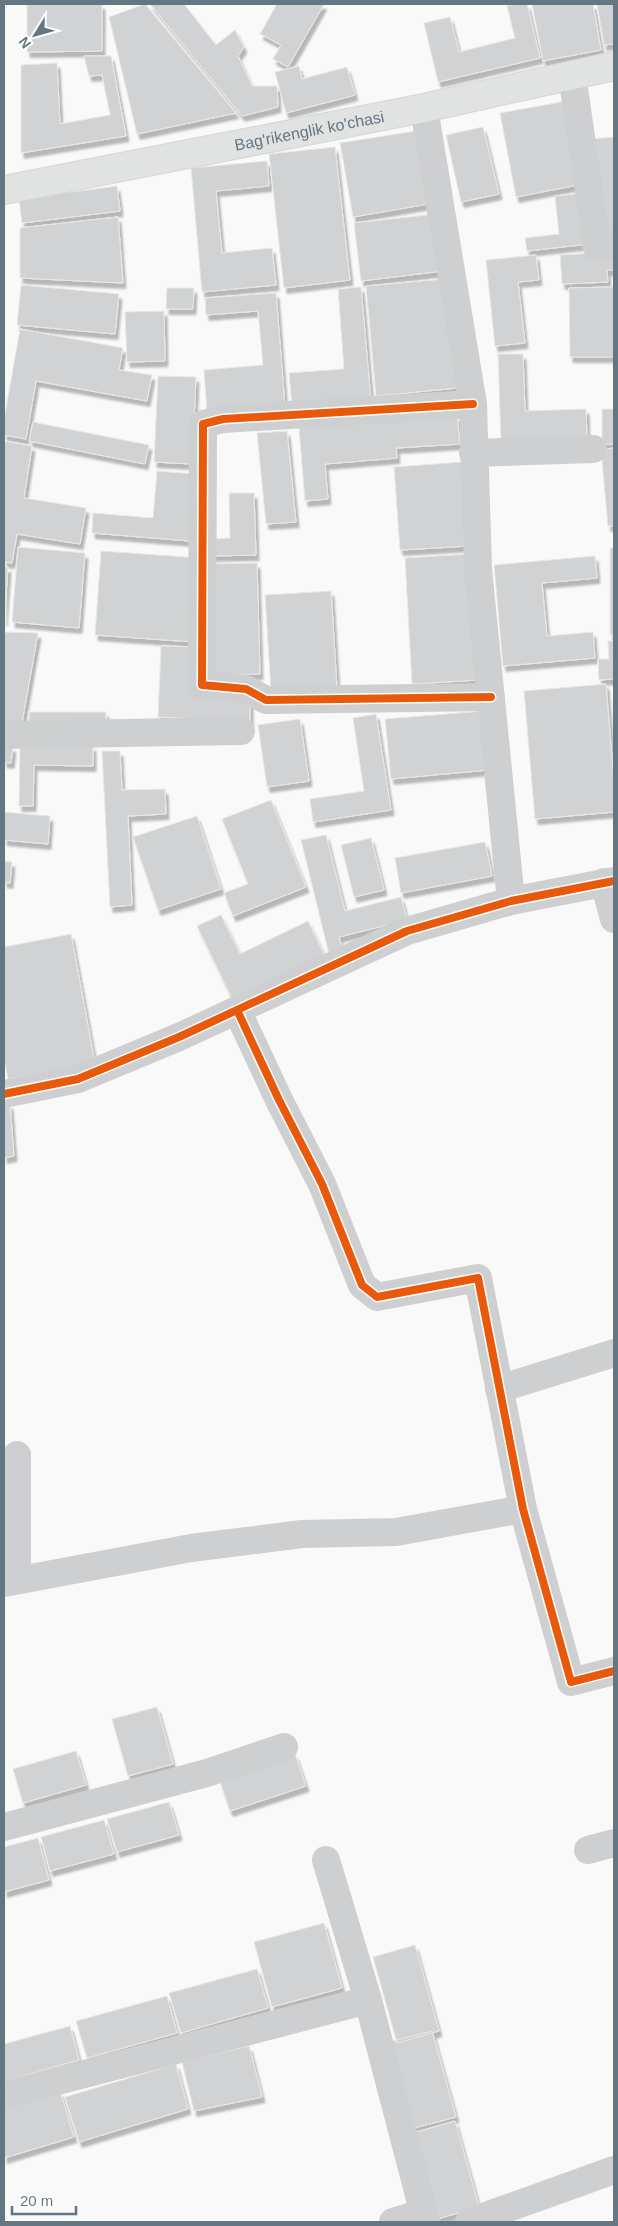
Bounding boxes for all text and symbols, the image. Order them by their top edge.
north arrow [10,10,60,60]
text: N [15,34,34,52]
street label: Bag'rikenglik ko'chasi [233,107,385,153]
scale bar [12,2184,76,2216]
text: 20 m [20,2192,53,2209]

